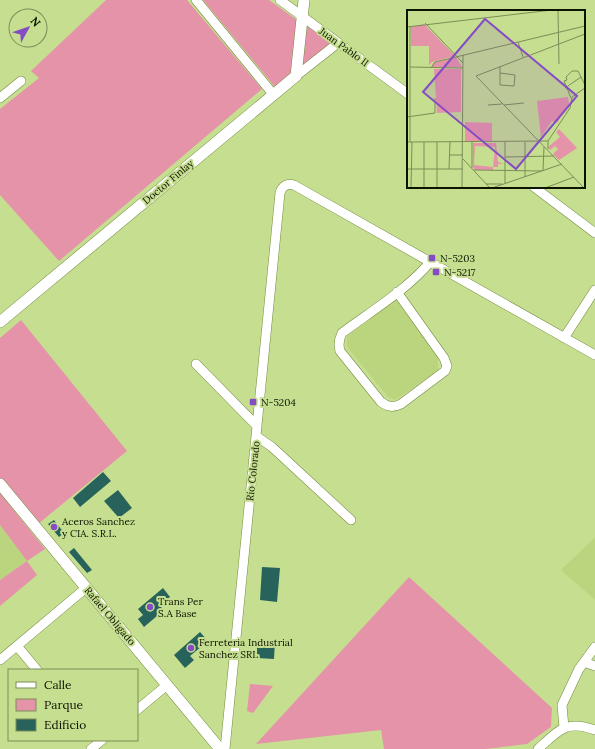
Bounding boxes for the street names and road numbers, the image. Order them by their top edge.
street label: Juan Pablo II [316,24,371,69]
street label: Doctor Finlay [140,156,197,207]
street label: Río Colorado [243,440,263,502]
street label: Rafael Obligado [82,584,138,648]

